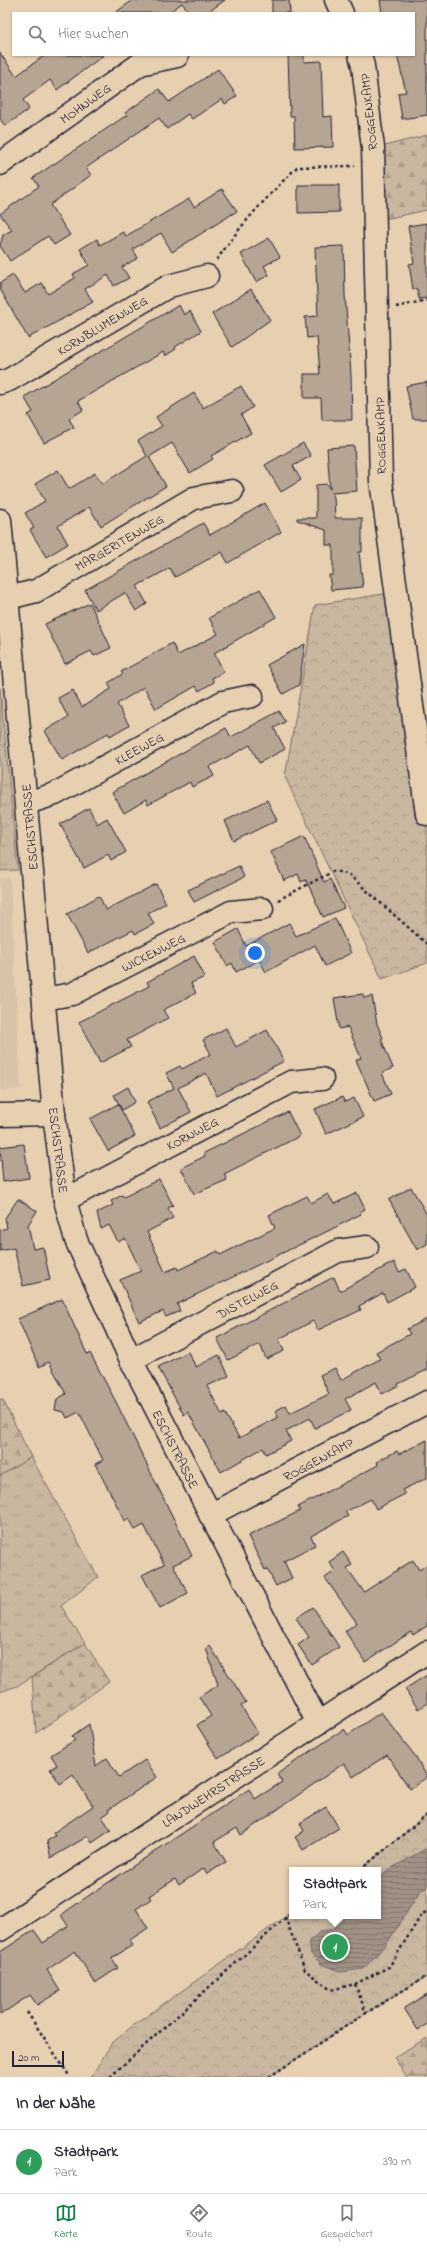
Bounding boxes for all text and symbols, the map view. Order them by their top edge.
search box [12,12,415,56]
icon: search [26,23,48,45]
text: Hier suchen [58,23,129,45]
street label: ROGGENKAMP [356,72,383,151]
street label: MOHNWEG [56,79,115,129]
street label: KORNBLUMENWEG [54,292,152,361]
street label: ROGGENKAMP [371,397,392,475]
street label: MARGERITENWEG [72,510,168,576]
street label: KLEEWEG [112,728,168,770]
street label: ESCHSTRASSE [17,783,44,871]
street label: WICKENWEG [118,929,189,978]
your location [245,943,265,963]
street label: ESCHSTRASSE [43,1106,72,1194]
street label: KORNWEG [163,1113,222,1156]
street label: DISTELWEG [213,1276,282,1325]
street label: ESCHSTRASSE [147,1407,203,1493]
street label: ROGGENKAMP [280,1434,358,1487]
street label: LANDWEHRSTRASSE [159,1752,269,1833]
popup [289,1867,381,1919]
text: Stadtpark [303,1873,367,1895]
text: Park [303,1895,327,1914]
pin: 1 [322,1932,348,1962]
scale bar [12,2049,64,2068]
text: 20 m [18,2050,40,2066]
text: In der Nähe [16,2091,95,2116]
text: Stadtpark [54,2141,118,2163]
text: 1 [27,2152,31,2171]
text: 390 m [383,2152,411,2171]
text: Park [54,2163,78,2182]
tab: Karte [54,2202,77,2242]
tab: Route [186,2202,212,2242]
tab: Gespeichert [320,2202,373,2242]

